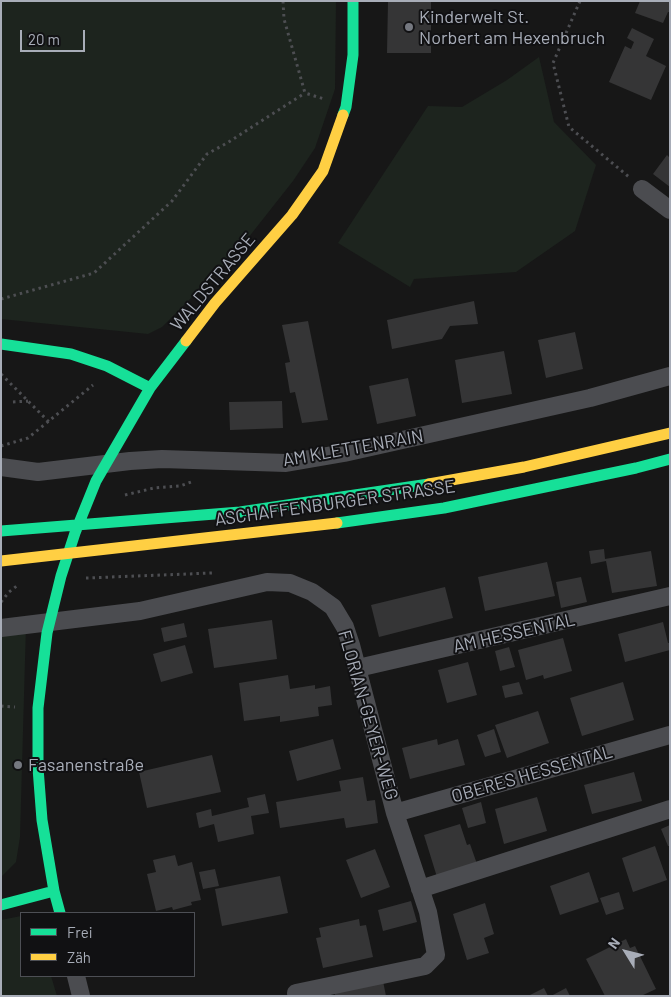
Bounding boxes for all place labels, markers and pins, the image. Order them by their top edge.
place label: Kinderwelt St. Norbert am Hexenbruch [419,6,605,48]
marker: Kinderwelt St. Norbert am Hexenbruch [403,21,415,33]
place label: Fasanenstraße [28,754,144,776]
marker: Fasanenstraße [12,759,24,771]

